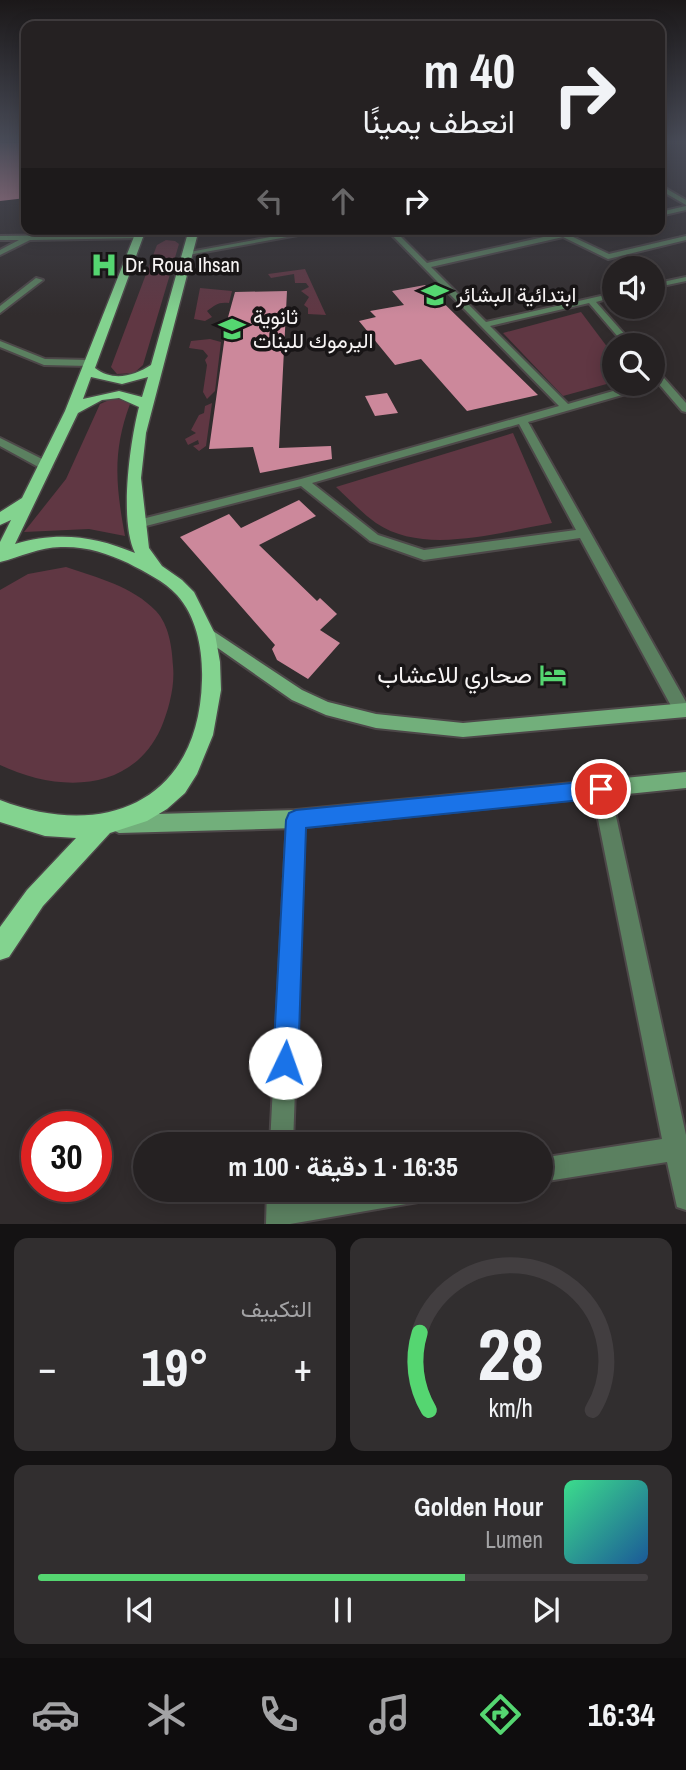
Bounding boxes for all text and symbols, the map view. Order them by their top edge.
text: 40 m [423,37,515,103]
icon: right [539,49,630,140]
text: انعطف يمينًا [362,100,515,143]
icon: left [251,182,289,220]
icon: ahead [324,182,362,220]
icon: right [397,182,435,220]
hospital icon: Dr. Roua Ihsan [89,250,119,280]
place label: Dr. Roua Ihsan [125,250,240,279]
map controls [602,256,665,396]
button: sound [602,256,665,319]
school or university icon: ابتدائية البشائر [420,280,450,310]
place label: ابتدائية البشائر [455,280,576,309]
place label: ثانوية اليرموك للبنات [253,302,374,355]
school or university icon: ثانوية اليرموك للبنات [217,314,247,344]
button: search [602,333,665,396]
place label: صحاري للاعشاب [377,658,532,694]
hotel icon: صحاري للاعشاب [538,660,568,690]
pin [571,759,631,819]
icon: arrive [582,770,620,808]
position arrow [248,1026,322,1100]
speed limit sign: 30 [21,1111,112,1202]
text: 16:35 · 1 دقيقة · 100 m [228,1149,458,1184]
text: التكييف [241,1293,312,1324]
text: 28 [478,1306,544,1404]
text: 19° [141,1332,209,1402]
text: − [38,1342,56,1393]
text: + [294,1342,312,1393]
text: km/h [489,1391,533,1425]
text: Golden Hour [414,1489,543,1524]
text: Lumen [485,1524,543,1555]
icon: previous [121,1591,159,1629]
icon: pause [324,1591,362,1629]
icon: next [527,1591,565,1629]
icon: car [31,1690,80,1739]
icon: climate [142,1690,191,1739]
icon: phone [254,1690,303,1739]
icon: music [365,1690,414,1739]
icon: directions [476,1690,525,1739]
text: 16:34 [588,1693,655,1736]

